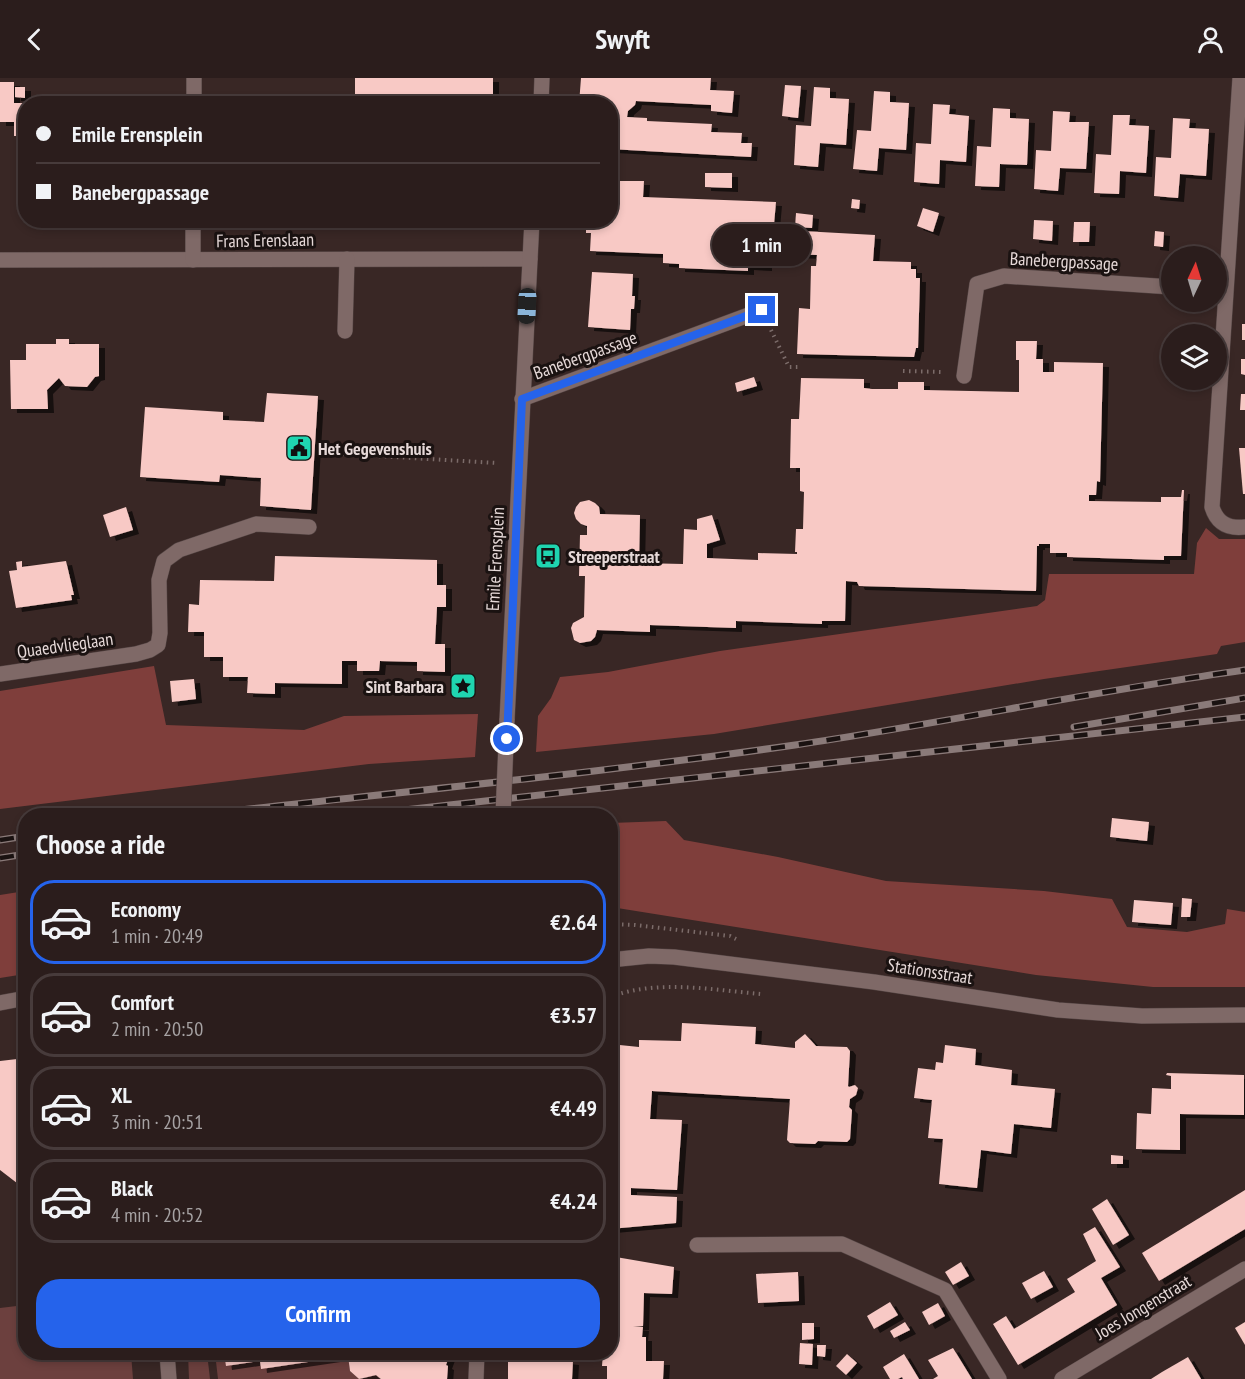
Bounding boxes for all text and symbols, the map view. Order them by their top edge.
text: Swyft [595,22,650,56]
icon: back [18,23,51,56]
icon: person [1194,23,1227,56]
text: Emile Erensplein [72,120,203,148]
text: Banebergpassage [72,178,209,206]
callout: 1 min [712,223,812,265]
street label: Frans Erenslaan [216,228,314,252]
text: 1 min [741,232,782,258]
north arrow [1161,246,1227,312]
map controls [1161,246,1227,390]
street label: Banebergpassage [1009,247,1119,275]
car [517,288,537,324]
route end [748,296,775,323]
button: layers [1161,324,1227,390]
street label: Banebergpassage [530,326,640,384]
public building icon: Het Gegevenshuis [284,433,314,463]
place label: Het Gegevenshuis [318,437,432,460]
street label: Emile Erensplein [481,506,509,612]
bus stop icon: Streeperstraat [533,541,563,571]
place label: Streeperstraat [568,545,661,568]
street label: Quaedvlieglaan [15,627,115,663]
place icon: Sint Barbara [448,671,478,701]
place label: Sint Barbara [365,675,444,698]
route start [493,725,520,752]
text: Choose a ride [36,827,165,861]
icon: car [39,895,93,949]
text: Economy [111,895,181,923]
text: €2.64 [550,908,597,936]
text: 1 min · 20:49 [111,923,203,949]
street label: Stationsstraat [886,953,974,989]
icon: car [39,988,93,1042]
text: Comfort [111,988,174,1016]
text: €3.57 [550,1001,597,1029]
text: 2 min · 20:50 [111,1016,203,1042]
icon: car [39,1081,93,1135]
text: XL [111,1081,132,1109]
text: €4.49 [550,1094,597,1122]
text: 3 min · 20:51 [111,1109,203,1135]
icon: car [39,1174,93,1228]
text: Black [111,1174,153,1202]
text: €4.24 [550,1187,597,1215]
text: 4 min · 20:52 [111,1202,203,1228]
street label: Joes Jongenstraat [1090,1269,1195,1345]
button: Confirm [36,1279,600,1348]

